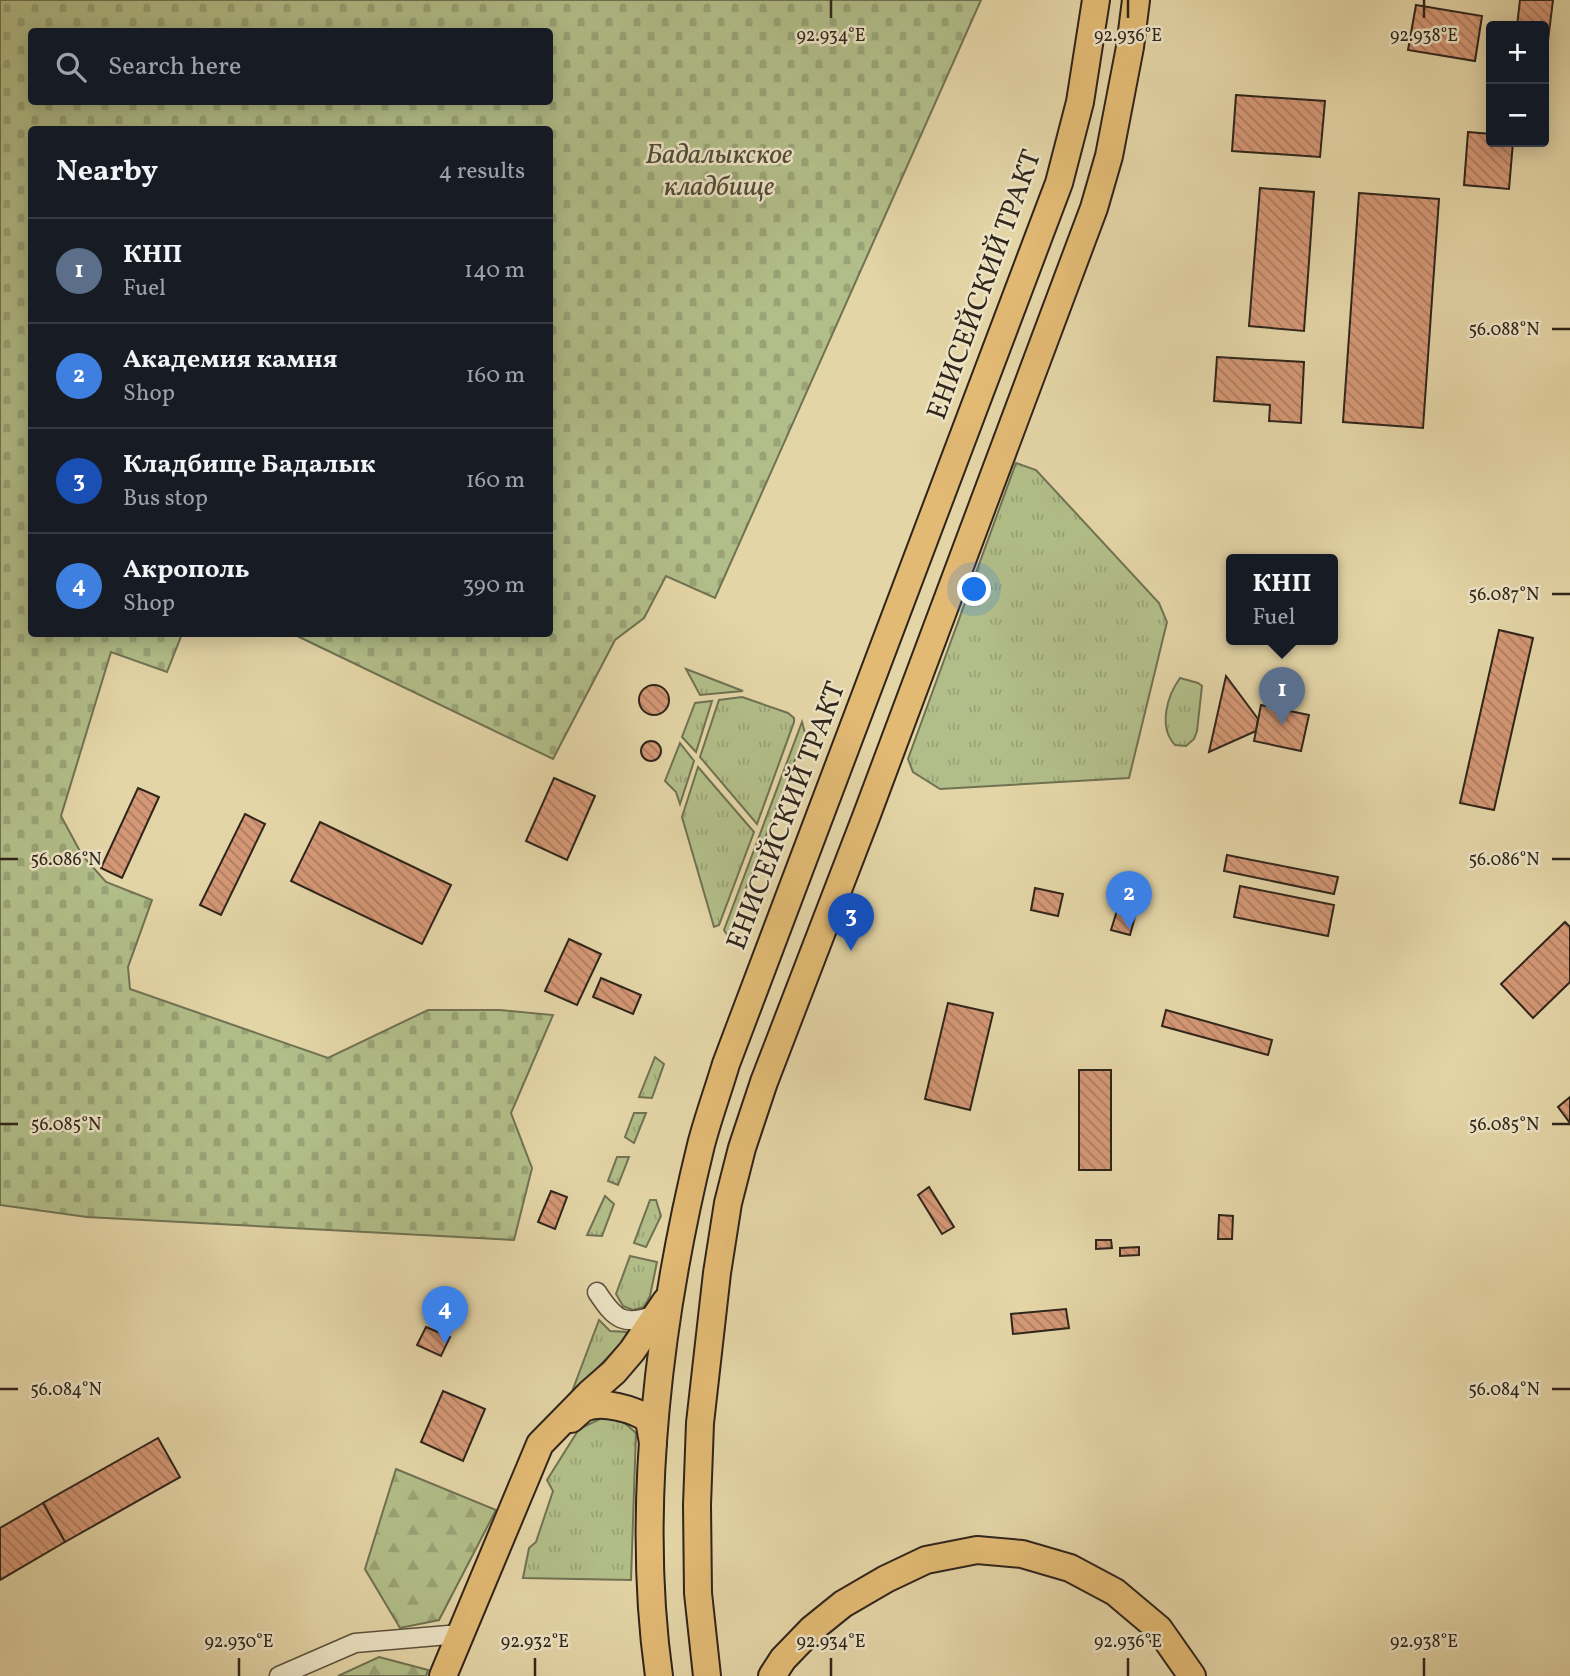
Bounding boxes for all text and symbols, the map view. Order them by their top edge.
map controls [1486,21,1549,147]
button: + [1486,21,1549,84]
text: 92.934°E [796,24,866,49]
text: 92.936°E [1094,24,1162,49]
text: 92.938°E [1390,24,1458,49]
search box [28,28,553,105]
icon: search [52,48,90,86]
text: Search here [108,49,241,85]
button: − [1486,84,1549,147]
park label: Бадалыкское кладбище [646,136,792,207]
street label: ЕНИСЕЙСКИЙ ТРАКТ [918,145,1052,425]
text: Nearby [56,151,158,193]
text: 4 results [439,156,525,188]
text: КНП [123,237,182,273]
text: 1 [74,255,84,287]
text: 140 m [464,255,525,287]
text: Fuel [123,273,166,305]
text: 56.088°N [1468,318,1540,343]
text: Академия камня [123,342,338,378]
text: 2 [73,360,85,392]
text: 160 m [466,360,525,392]
text: Shop [123,378,175,410]
text: Кладбище Бадалык [123,447,375,483]
text: 3 [73,465,85,497]
text: 160 m [466,465,525,497]
text: Bus stop [123,483,208,515]
text: Акрополь [123,552,250,588]
popup [1226,554,1338,645]
text: КНП [1252,566,1312,602]
text: 4 [72,570,86,602]
text: 390 m [462,570,525,602]
your location [957,572,991,606]
text: 56.087°N [1469,583,1539,608]
text: Shop [123,588,175,620]
text: Fuel [1252,602,1295,634]
pin: 1 [1259,667,1305,725]
street label: ЕНИСЕЙСКИЙ ТРАКТ [718,676,856,956]
text: 56.086°N [30,848,102,873]
text: 56.086°N [1468,848,1540,873]
pin: 2 [1106,871,1152,929]
pin: 3 [828,893,874,951]
text: 56.085°N [31,1113,101,1138]
text: 56.085°N [1469,1113,1539,1138]
pin: 4 [422,1286,468,1344]
text: 56.084°N [30,1378,102,1403]
text: 56.084°N [1468,1378,1540,1403]
text: 92.930°E [204,1630,274,1655]
text: 92.932°E [501,1630,569,1655]
text: 92.934°E [796,1630,866,1655]
text: 92.936°E [1094,1630,1162,1655]
text: 92.938°E [1390,1630,1458,1655]

